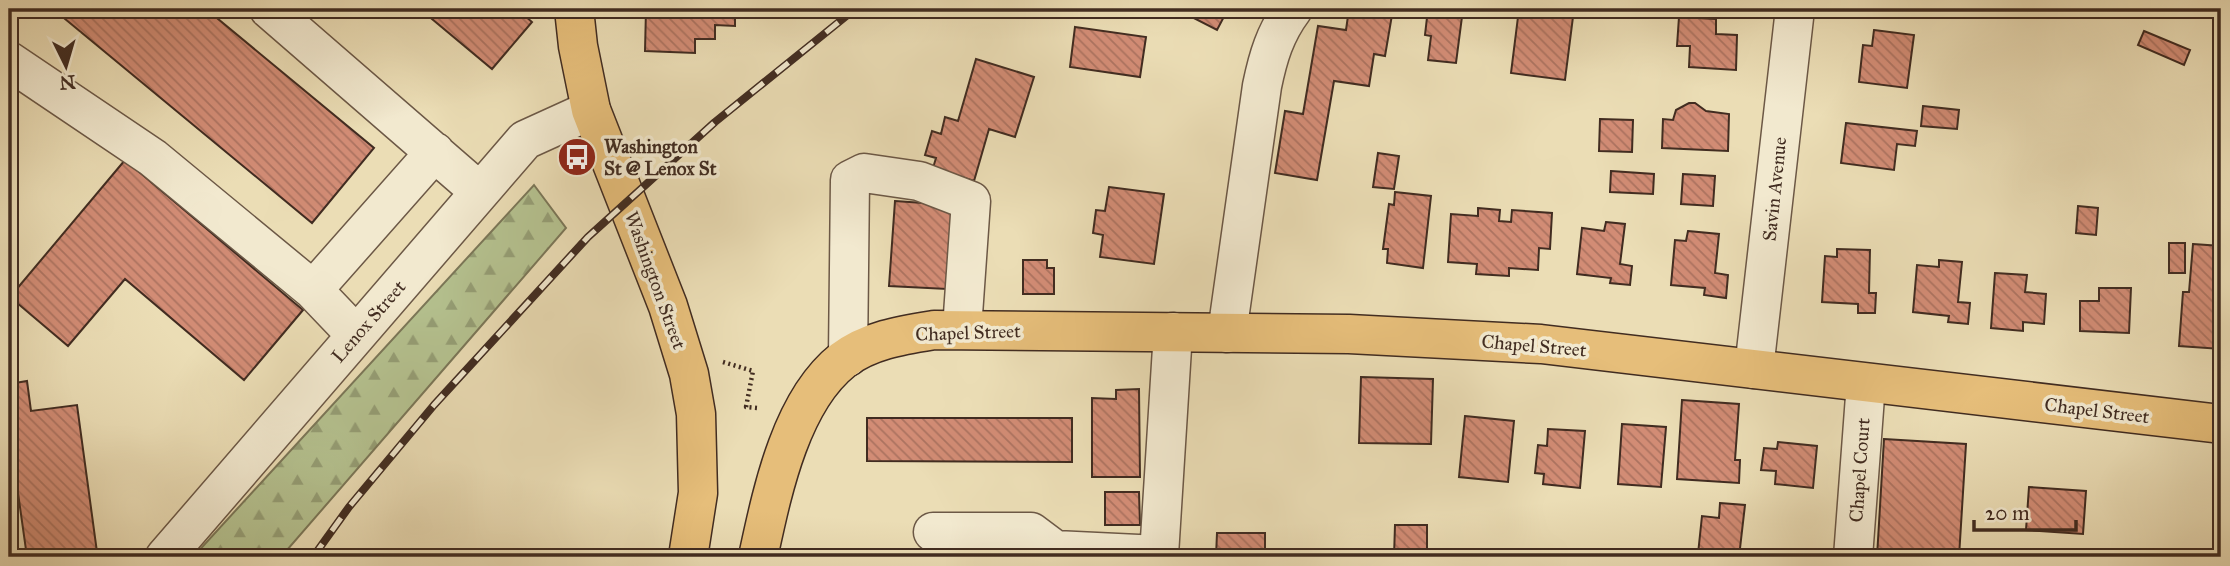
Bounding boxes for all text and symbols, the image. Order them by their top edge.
north arrow [32,32,102,102]
text: N [58,70,76,95]
place label: Washington St @ Lenox St [604,135,717,180]
bus stop icon: Washington St @ Lenox St [556,136,598,178]
street label: Savin Avenue [1758,136,1791,242]
street label: Washington Street [619,208,691,353]
street label: Lenox Street [326,275,411,367]
street label: Chapel Street [915,319,1021,346]
street label: Chapel Street [1480,329,1588,362]
street label: Chapel Street [2043,393,2151,428]
street label: Chapel Court [1844,417,1875,523]
scale bar [1974,489,2076,533]
text: 20 m [1985,500,2030,526]

